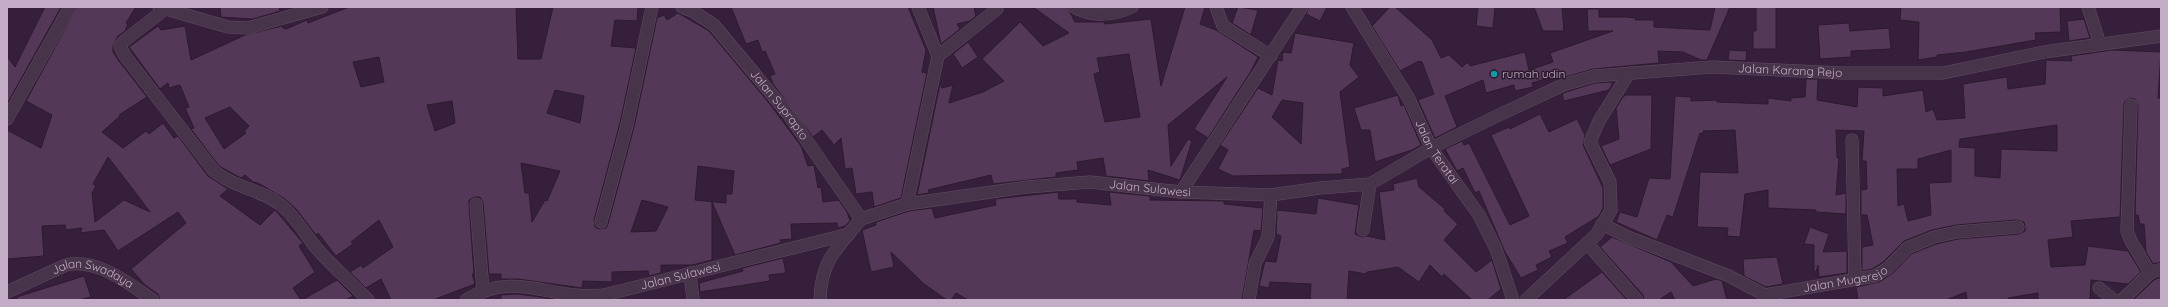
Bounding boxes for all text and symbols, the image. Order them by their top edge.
street label: Jalan Karang Rejo [1738,60,1843,80]
street label: Jalan Suprapto [747,66,812,143]
place label: rumah udin [1502,66,1565,81]
marker: rumah udin [1489,69,1499,79]
street label: Jalan Teratai [1412,117,1462,187]
street label: Jalan Sulawesi [1108,176,1191,199]
street label: Jalan Swadaya [49,256,137,291]
street label: Jalan Sulawesi [639,258,722,293]
street label: Jalan Mugerejo [1802,262,1890,295]

